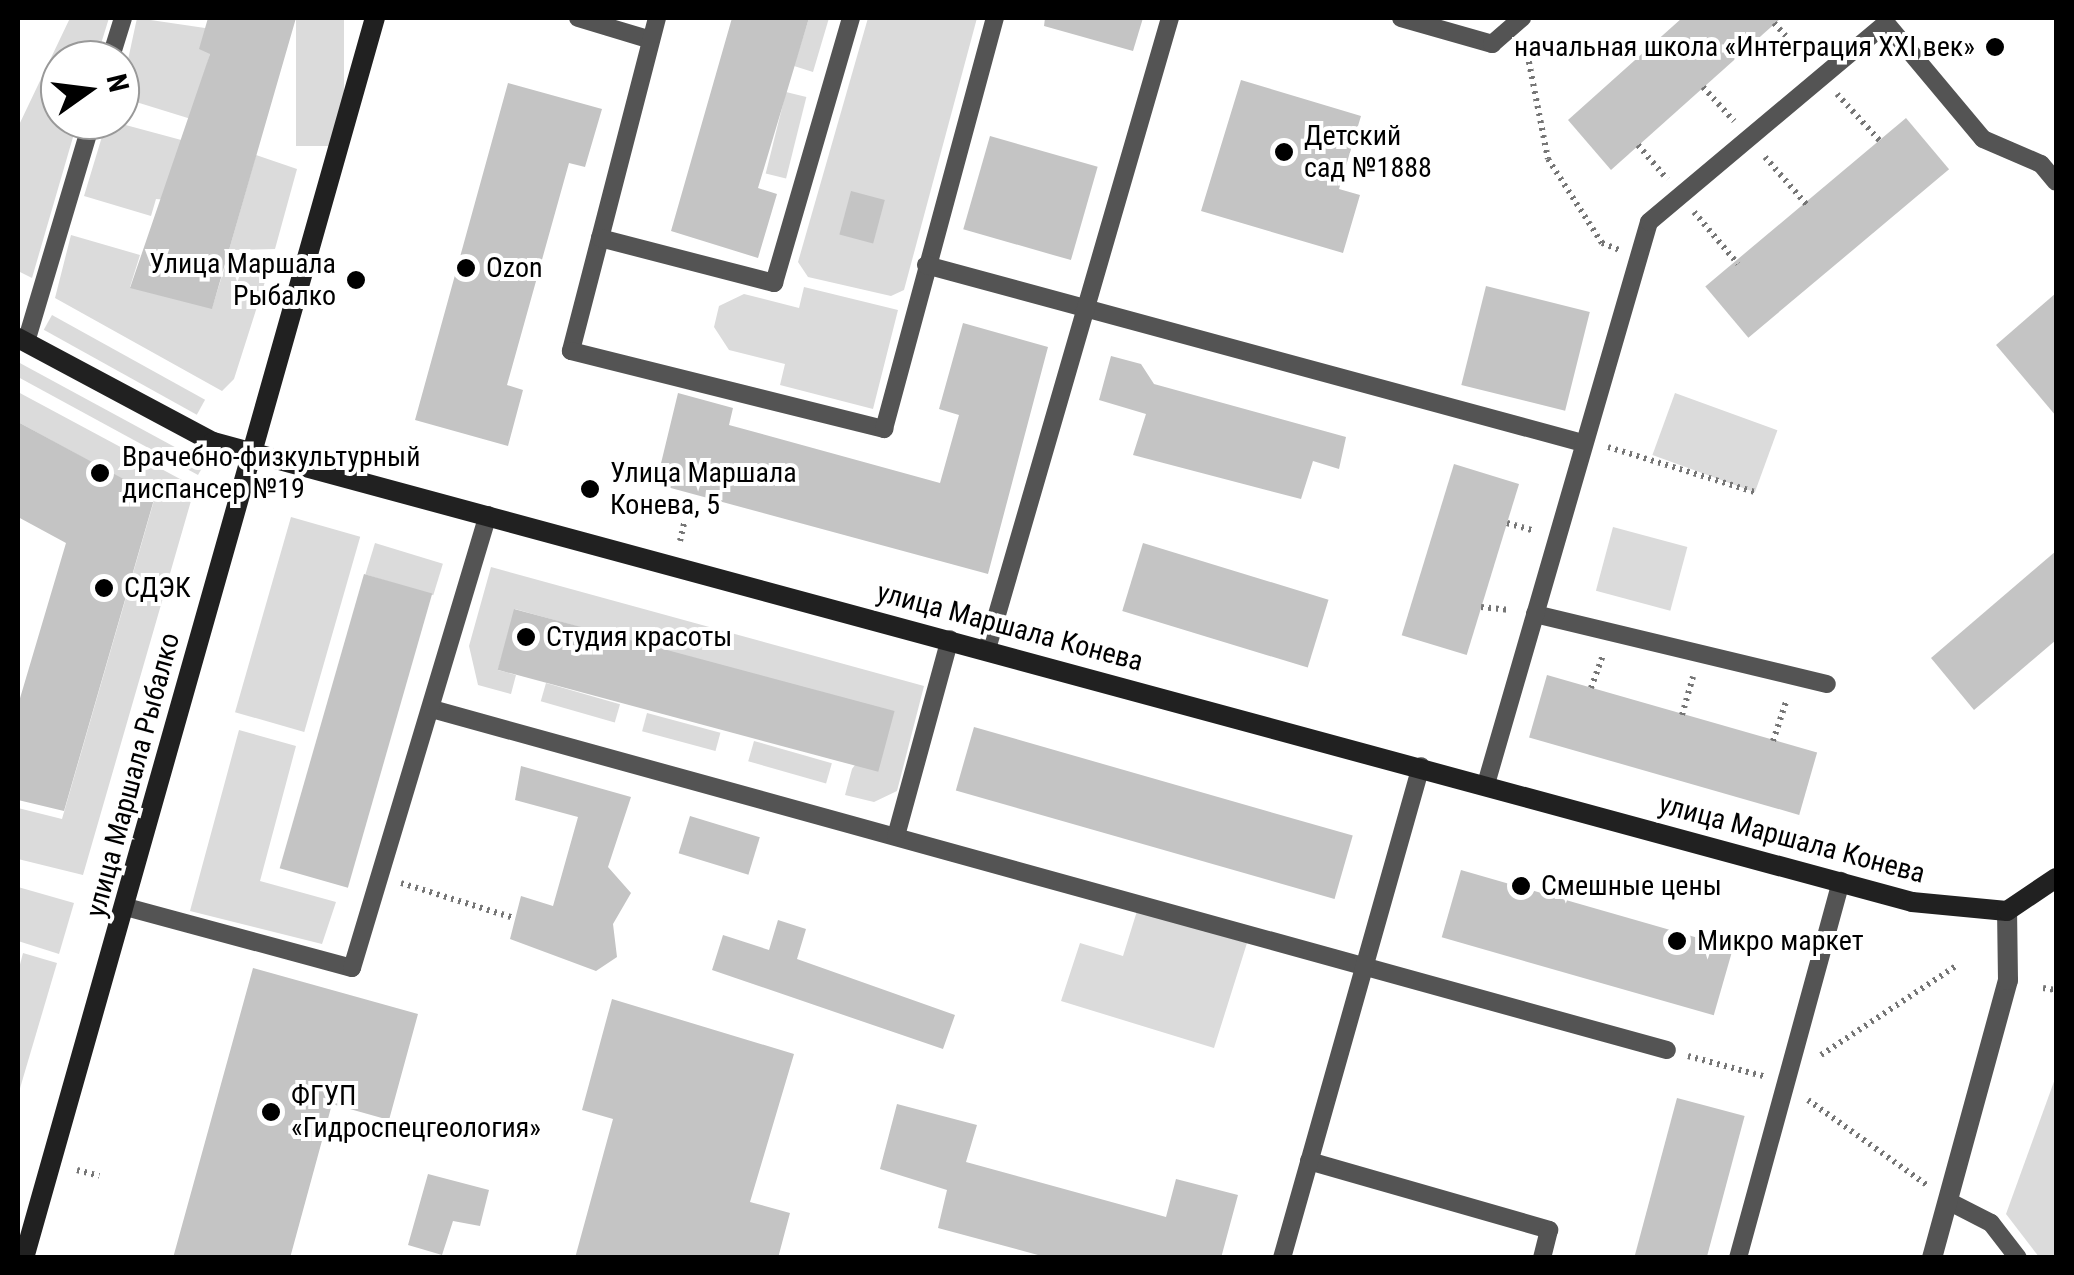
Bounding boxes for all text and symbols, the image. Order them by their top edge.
place label: начальная школа «Интеграция XXI век» [1514,30,1975,64]
marker: начальная школа «Интеграция XXI век» [1984,36,2006,58]
north arrow [40,40,140,140]
text: N [100,71,136,95]
place label: Детский сад №1888 [1304,119,1432,185]
marker: Детский сад №1888 [1273,141,1295,163]
place label: Улица Маршала Рыбалко [149,247,336,313]
place label: Ozon [486,251,543,285]
marker: Ozon [455,257,477,279]
marker: Улица Маршала Рыбалко [345,269,367,291]
place label: Врачебно-физкультурный диспансер №19 [122,440,420,506]
place label: Улица Маршала Конева, 5 [610,456,797,522]
marker: Врачебно-физкультурный диспансер №19 [87,460,113,486]
marker: Улица Маршала Конева, 5 [579,478,601,500]
place label: СДЭК [124,571,191,605]
street label: улица Маршала Конева [873,575,1147,679]
marker: СДЭК [93,577,115,599]
place label: Студия красоты [546,620,732,654]
marker: Студия красоты [515,626,537,648]
street label: улица Маршала Рыбалко [79,629,187,921]
street label: улица Маршала Конева [1655,787,1929,891]
place label: Смешные цены [1541,869,1722,903]
marker: Смешные цены [1510,875,1532,897]
place label: Микро маркет [1697,924,1864,958]
marker: Микро маркет [1666,930,1688,952]
place label: ФГУП «Гидроспецгеология» [291,1079,541,1145]
marker: ФГУП «Гидроспецгеология» [260,1101,282,1123]

